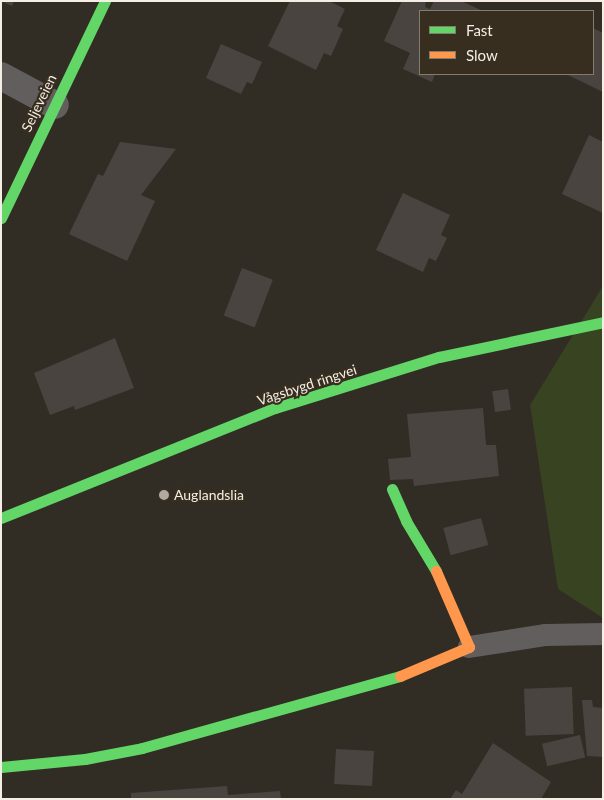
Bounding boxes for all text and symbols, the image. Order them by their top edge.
legend [419,10,594,75]
text: Fast [466,21,493,39]
text: Slow [466,46,498,64]
street label: Seljeveien [18,72,60,134]
street label: Vågsbygd ringvei [255,361,359,409]
place label: Auglandslia [174,487,244,503]
marker: Auglandslia [158,489,170,501]

